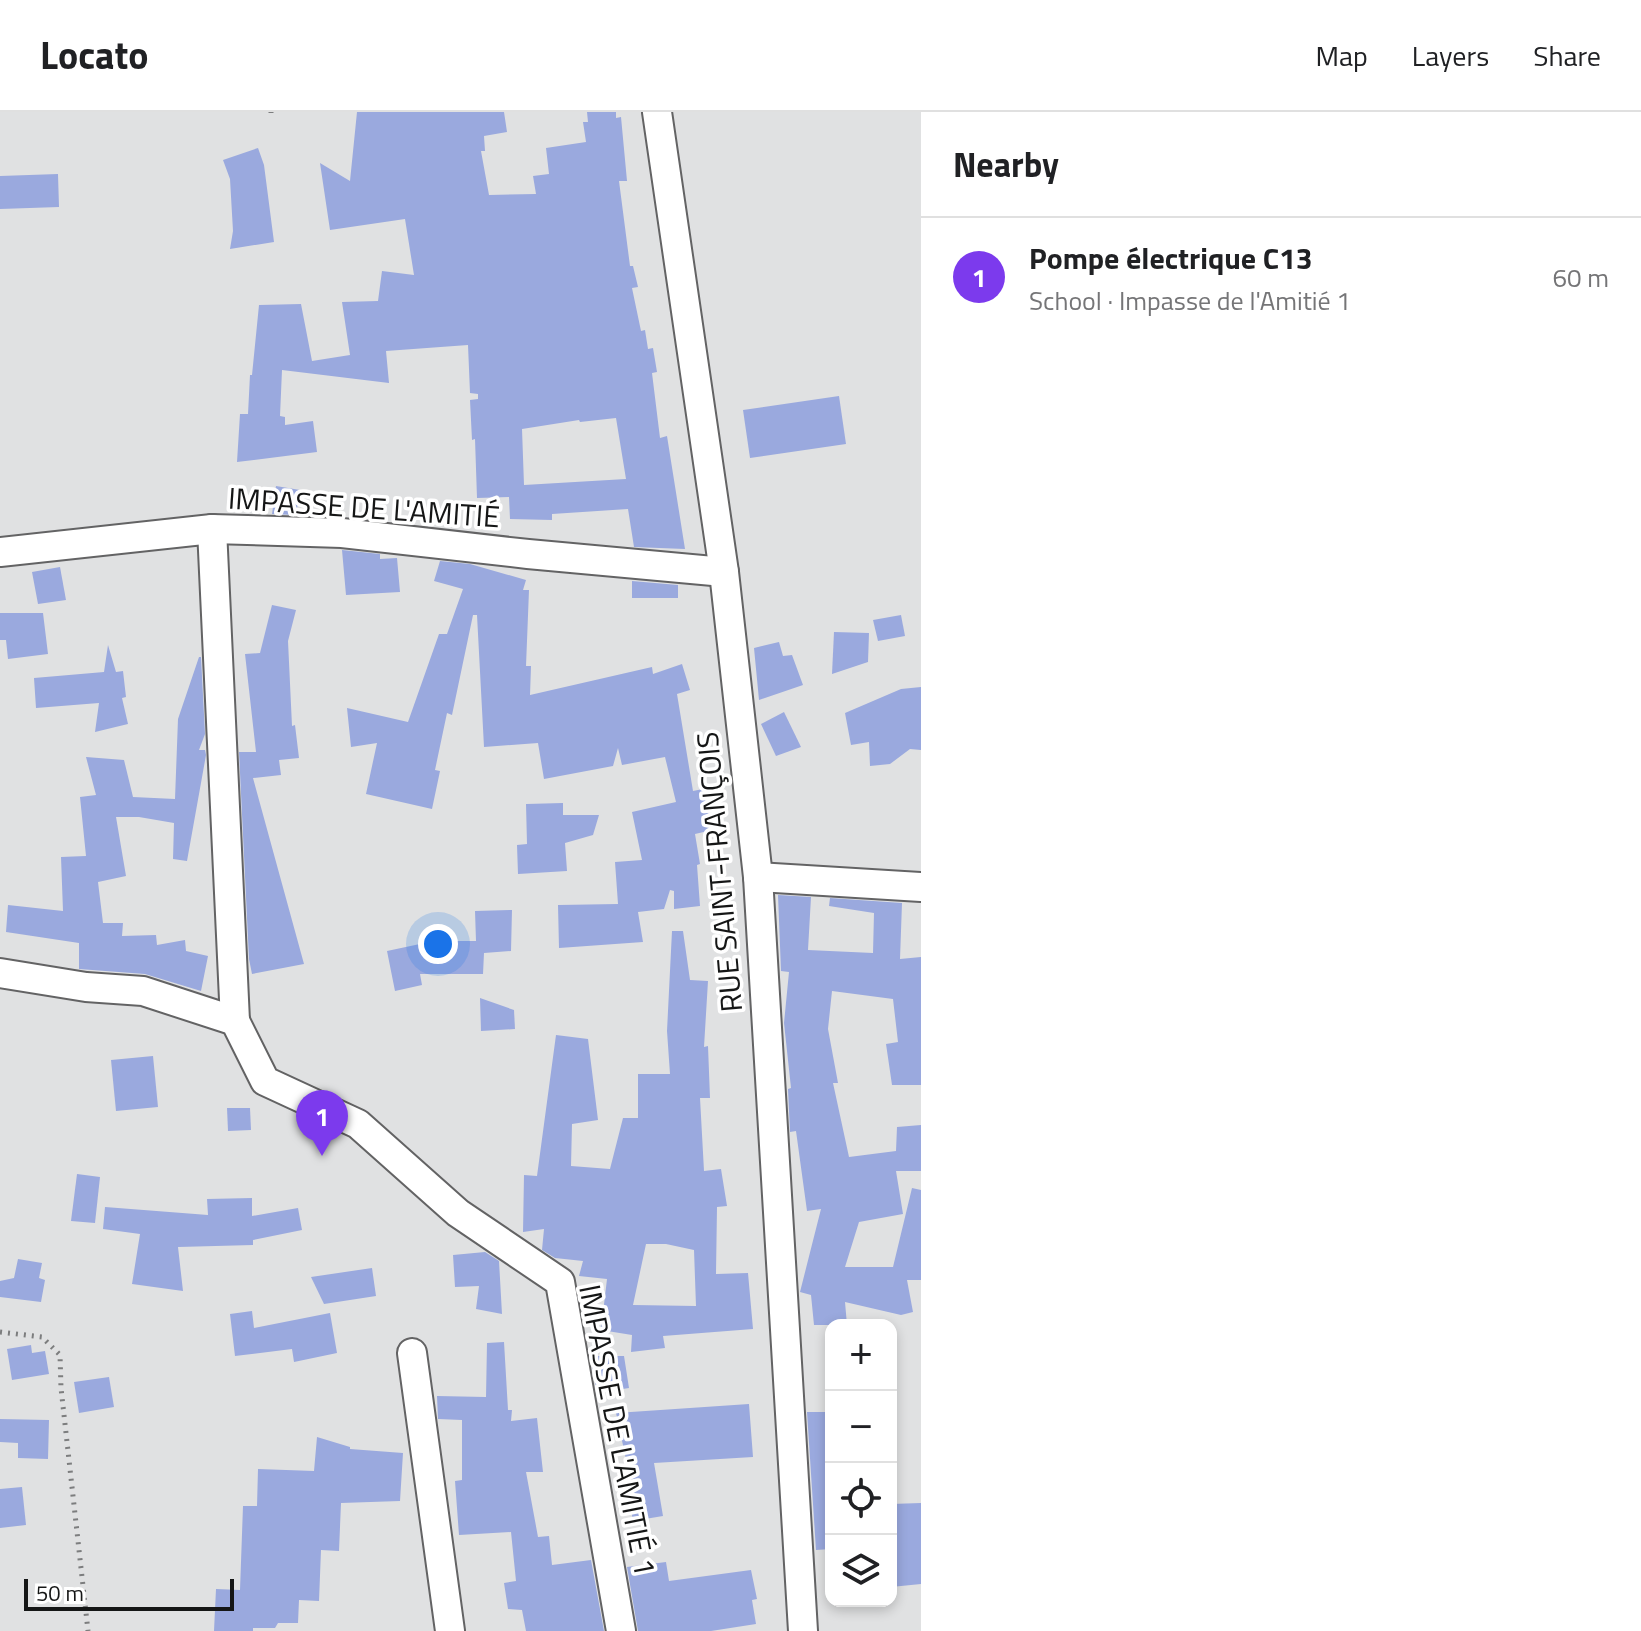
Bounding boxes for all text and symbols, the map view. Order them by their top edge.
text: Locato [40,26,149,84]
text: Map [1315,34,1368,77]
text: Layers [1412,34,1489,77]
text: Share [1533,34,1601,77]
text: Nearby [953,138,1059,190]
text: Pompe électrique C13 [1029,235,1313,281]
text: 1 [972,258,986,297]
text: 60 m [1552,258,1609,297]
text: School · Impasse de l'Amitié 1 [1029,281,1351,320]
street label: IMPASSE DE L'AMITIÉ [227,475,501,539]
street label: RUE SAINT-FRANÇOIS [684,730,754,1014]
your location [418,924,458,964]
pin: 1 [296,1090,348,1156]
street label: IMPASSE DE L'AMITIÉ 1 [567,1281,669,1579]
map controls [825,1319,897,1607]
button: + [825,1319,897,1391]
button: − [825,1391,897,1463]
button: locate [825,1463,897,1535]
button: layers [825,1535,897,1607]
scale bar [24,1575,234,1611]
text: 50 m [36,1576,84,1610]

